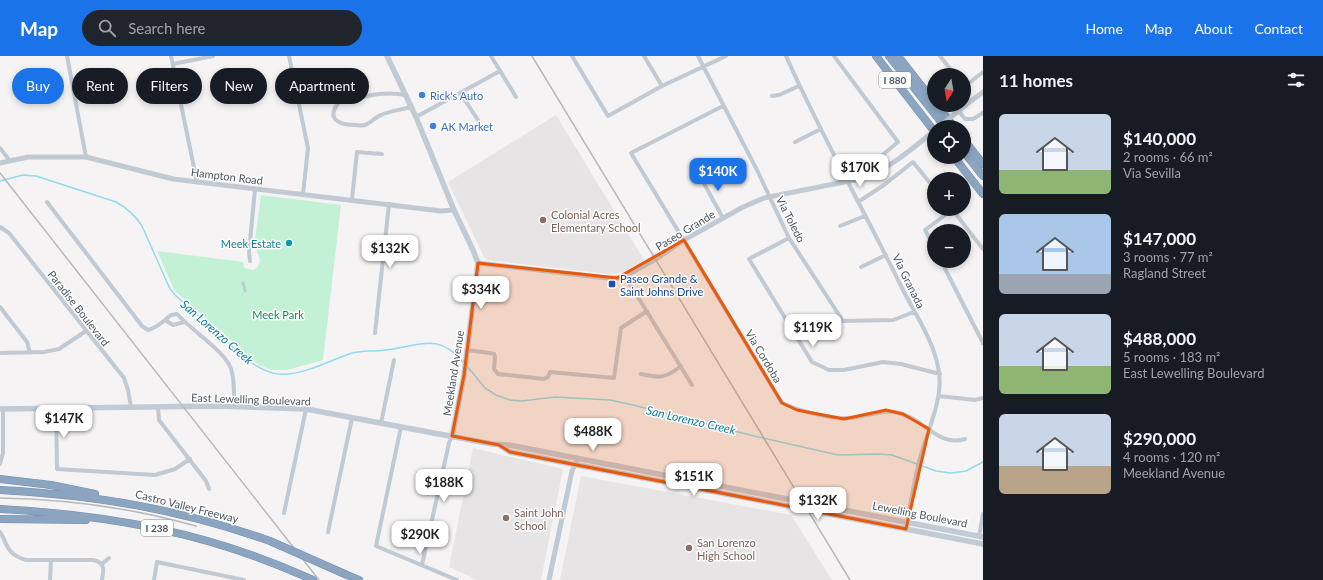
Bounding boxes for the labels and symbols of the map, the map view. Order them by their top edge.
north arrow [927,68,971,112]
road number: I 880 [879,72,911,88]
place label: Rick's Auto [430,89,483,102]
marker: Rick's Auto [417,90,427,100]
place label: AK Market [441,120,493,133]
marker: AK Market [428,121,438,131]
pin: $170K [832,154,888,188]
pin: $140K [690,158,746,192]
street label: Hampton Road [190,165,264,187]
street label: Via Toledo [774,194,808,244]
street label: Paseo Grande [653,207,717,253]
place label: Colonial Acres Elementary School [551,208,641,234]
marker: Colonial Acres Elementary School [538,215,548,225]
pin: $132K [362,235,418,269]
place label: Meek Estate [221,237,281,250]
marker: Meek Estate [284,238,294,248]
street label: Via Granada [890,252,928,310]
street label: Paradise Boulevard [46,268,112,348]
place label: Paseo Grande & Saint Johns Drive [620,272,703,298]
pin: $334K [453,276,509,310]
marker: Paseo Grande & Saint Johns Drive [607,279,617,289]
water label: San Lorenzo Creek [178,296,257,368]
park label: Meek Park [252,308,304,321]
pin: $119K [785,314,841,348]
street label: Via Cordoba [743,327,785,385]
street label: Meekland Avenue [440,329,466,417]
street label: East Lewelling Boulevard [191,390,311,408]
water label: San Lorenzo Creek [645,402,737,438]
pin: $147K [36,405,92,439]
pin: $488K [565,418,621,452]
pin: $151K [666,463,722,497]
pin: $188K [416,469,472,503]
street label: Castro Valley Freeway [134,487,240,525]
pin: $132K [790,487,846,521]
street label: Lewelling Boulevard [871,498,969,530]
place label: Saint John School [514,506,563,532]
marker: Saint John School [501,513,511,523]
road number: I 238 [141,520,173,536]
pin: $290K [392,521,448,555]
place label: San Lorenzo High School [697,536,756,562]
marker: San Lorenzo High School [684,543,694,553]

